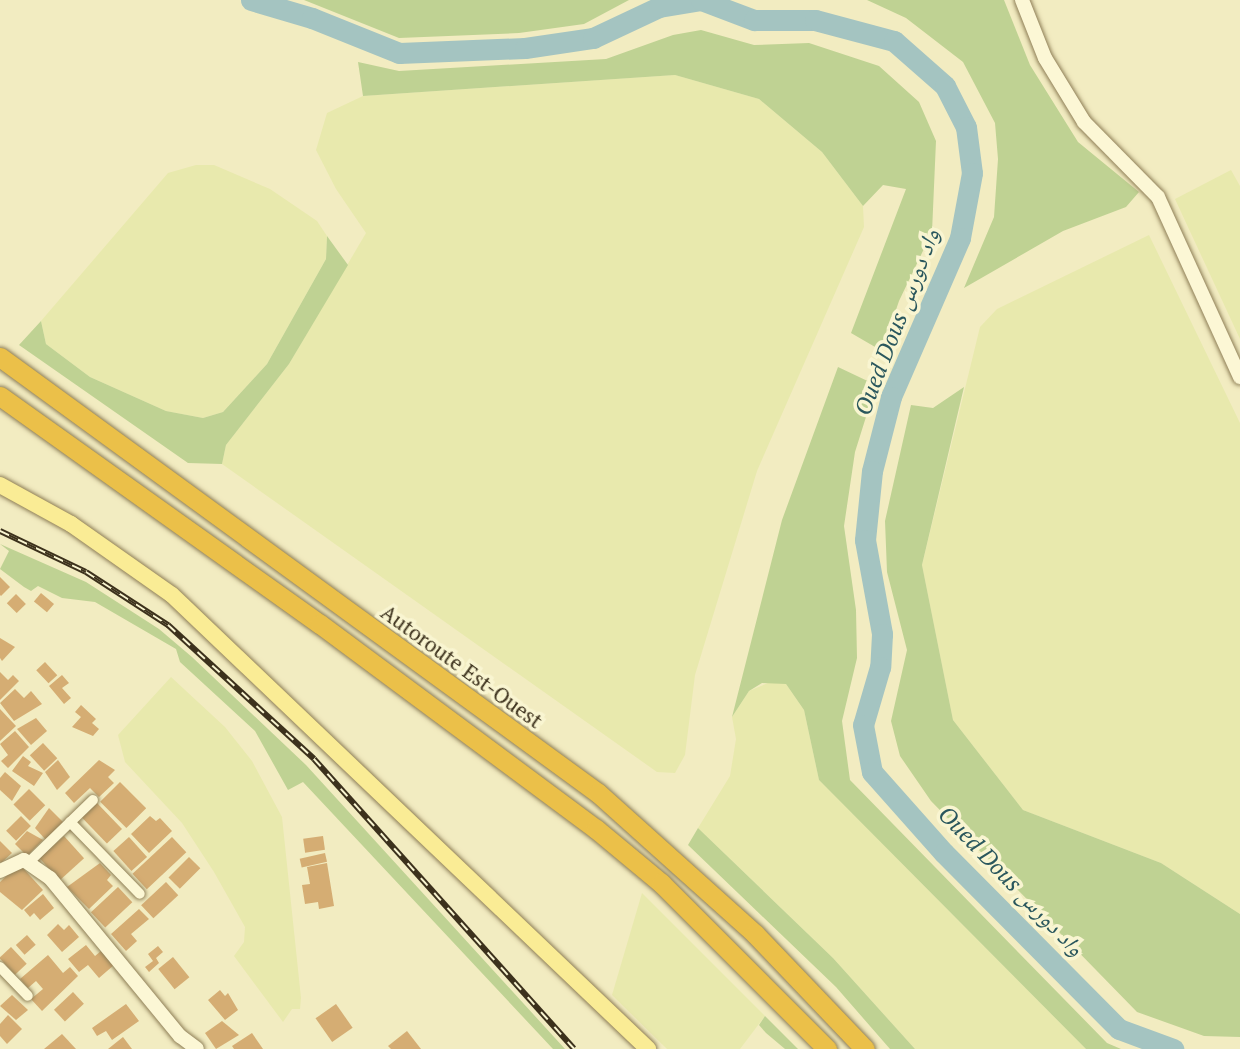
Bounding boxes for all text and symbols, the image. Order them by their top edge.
water label: Oued Dous واد دورس [849,225,945,419]
street label: Autoroute Est-Ouest [376,599,548,733]
water label: Oued Dous واد دورس [933,800,1089,962]

